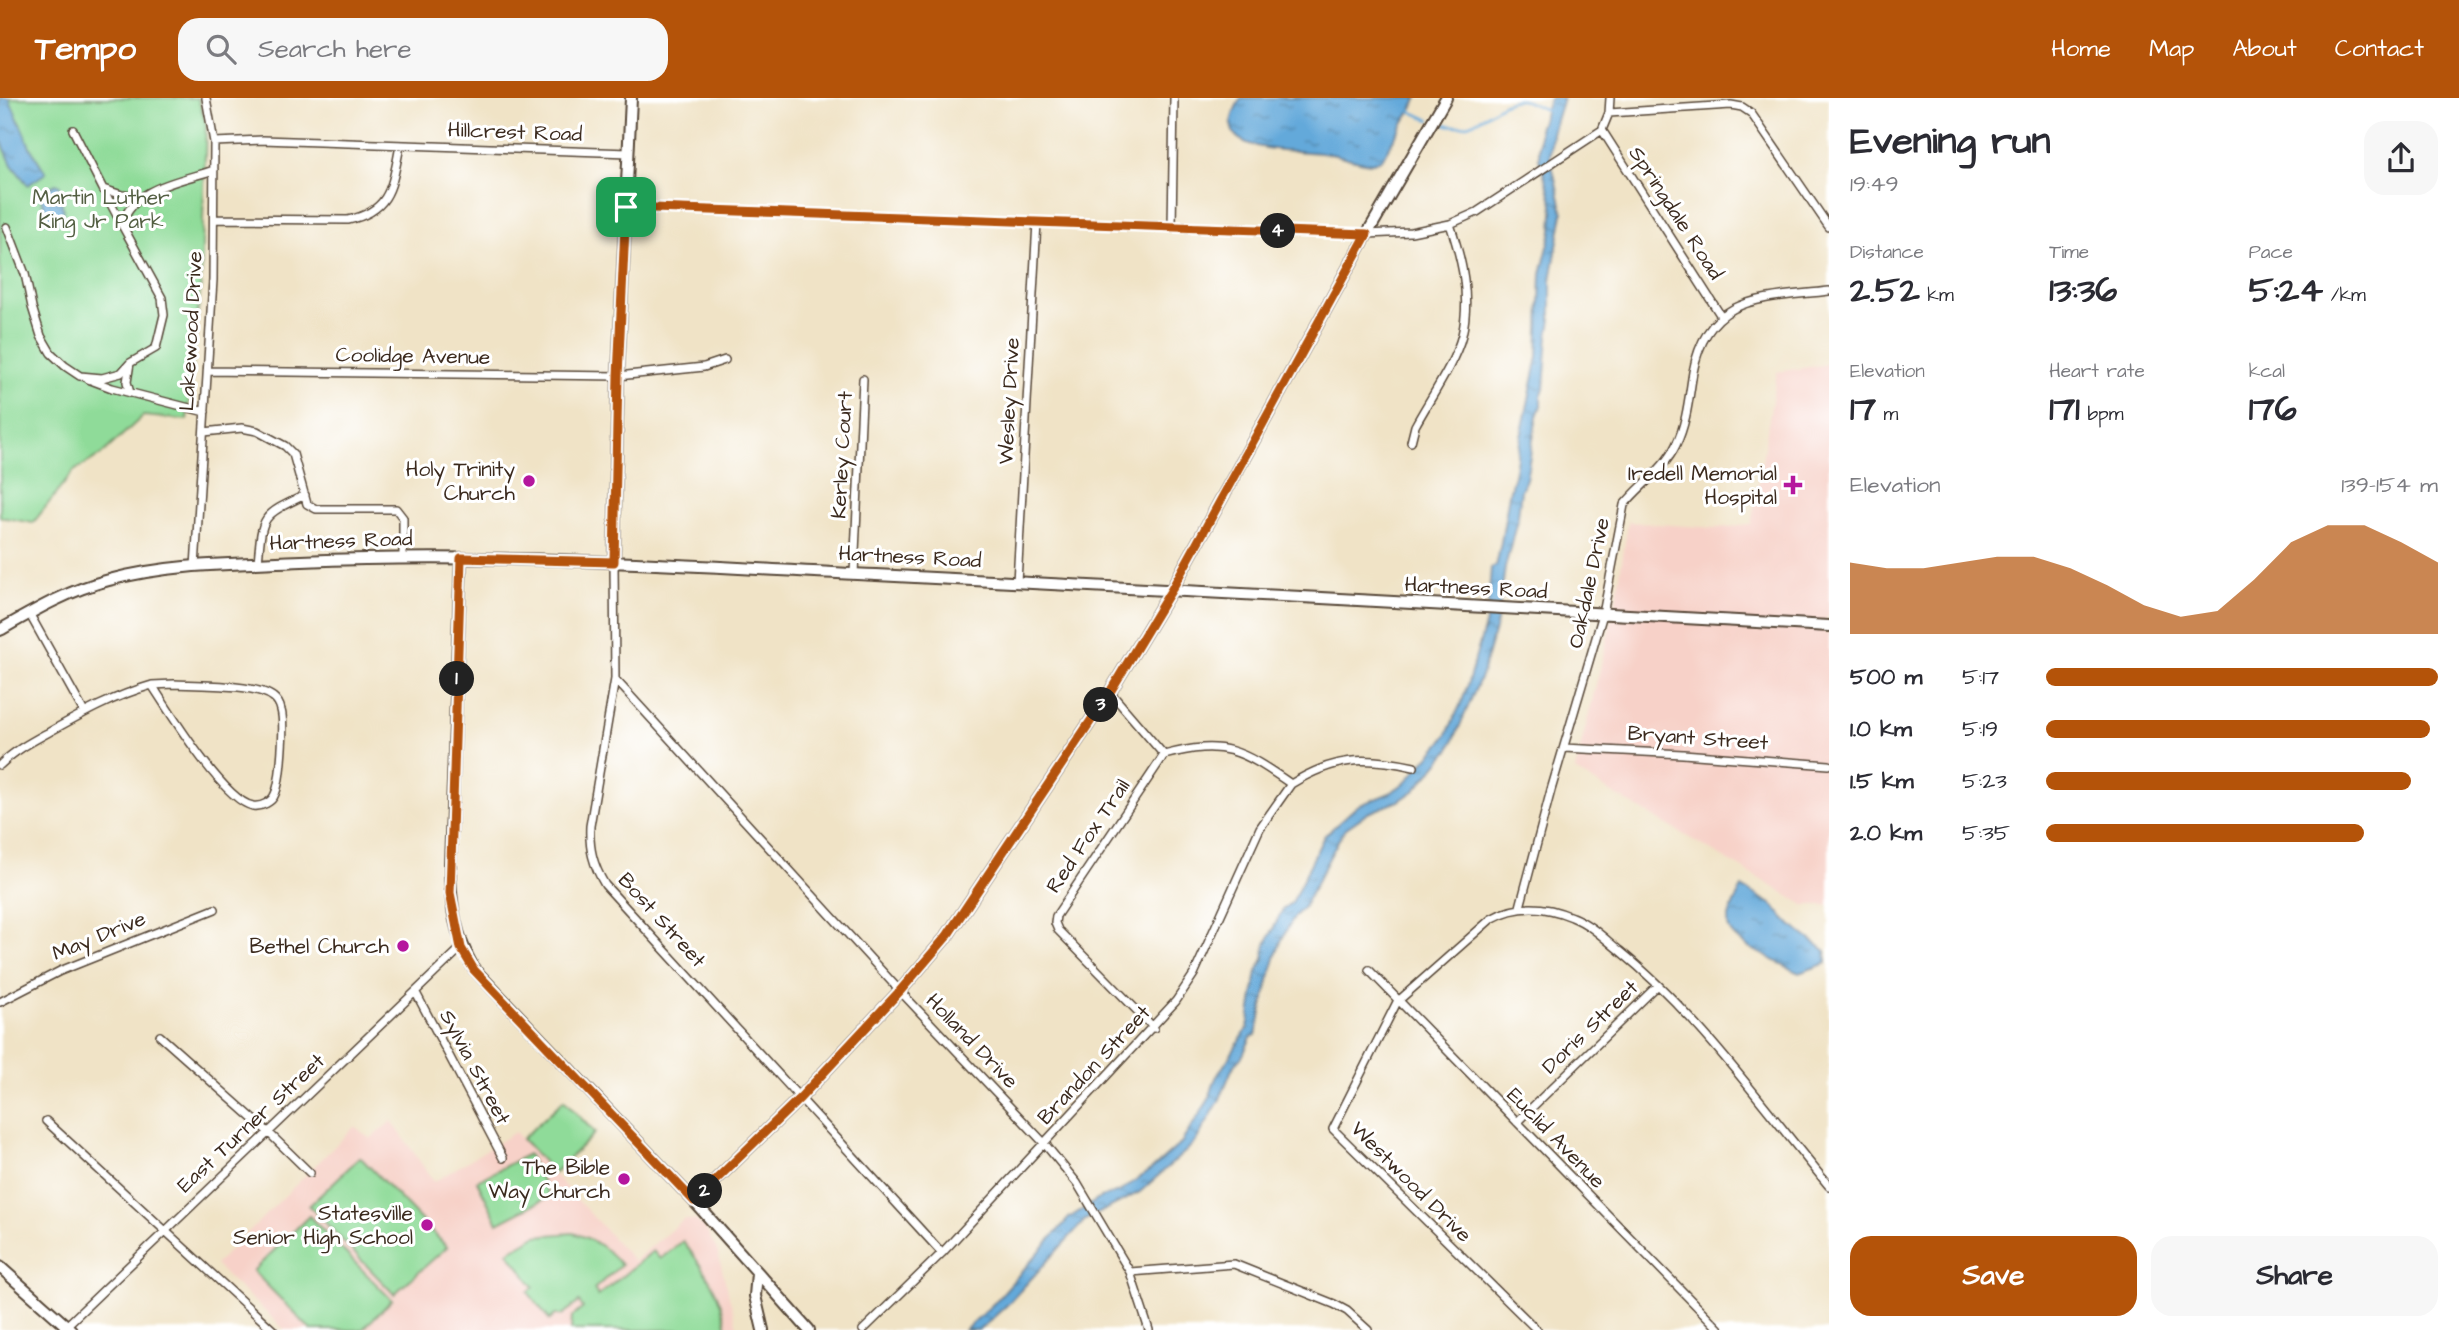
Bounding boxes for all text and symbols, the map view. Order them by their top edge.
search box [178,18,668,81]
text: Tempo [35,26,136,72]
icon: search [202,30,240,68]
text: Search here [258,31,411,67]
text: Home [2051,32,2111,66]
text: Map [2149,32,2194,66]
text: About [2232,32,2297,66]
text: Contact [2335,32,2424,66]
street label: Hillcrest Road [447,115,583,149]
text: Evening run [1850,116,2051,168]
button: share [2364,121,2438,195]
street label: Springdale Road [1620,141,1730,287]
text: 19:49 [1850,168,1899,200]
pin [596,177,656,237]
park label: Martin Luther King Jr Park [32,183,170,238]
icon: arrive [607,188,645,226]
pin: 4 [1260,214,1296,248]
text: 4 [1271,217,1284,244]
text: Distance [1850,239,1924,266]
text: Time [2049,239,2089,266]
text: Pace [2249,239,2293,266]
street label: Lakewood Drive [172,250,210,412]
text: 2.52 [1850,266,1920,315]
text: 13:36 [2049,266,2117,315]
text: 5:24 [2249,266,2323,315]
text: km [1920,282,1954,309]
text: /km [2323,282,2366,309]
street label: Wesley Drive [991,337,1029,465]
street label: Coolidge Avenue [335,340,491,374]
text: Elevation [1850,358,1925,385]
text: Heart rate [2049,358,2145,385]
text: kcal [2249,358,2285,385]
text: 17 [1850,385,1876,434]
text: 171 [2049,385,2080,434]
text: 176 [2249,385,2297,434]
street label: Kerley Court [824,390,862,520]
text: m [1876,401,1898,428]
text: bpm [2080,401,2123,428]
place label: Holy Trinity Church [406,455,516,508]
place label: Iredell Memorial Hospital [1628,459,1777,513]
text: Elevation [1850,469,1941,501]
text: 139–154 m [2341,469,2438,501]
marker: Holy Trinity Church [521,473,537,489]
marker: Iredell Memorial Hospital [1783,475,1803,495]
street label: Oakdale Drive [1561,515,1617,651]
street label: Hartness Road [269,524,413,558]
street label: Hartness Road [838,539,982,575]
street label: Hartness Road [1404,570,1548,606]
text: 500 m [1850,661,1922,693]
text: 5:17 [1962,661,1999,693]
pin: 1 [440,662,475,696]
text: 1 [455,665,458,692]
pin: 3 [1084,688,1118,722]
text: 3 [1096,691,1105,718]
text: 1.0 km [1850,713,1912,745]
text: 5:19 [1962,713,1998,745]
street label: Bryant Street [1627,719,1770,759]
text: 1.5 km [1850,765,1914,797]
text: 5:23 [1962,765,2007,797]
street label: Red Fox Trail [1039,773,1137,899]
text: 2.0 km [1850,817,1922,849]
text: 5:35 [1962,817,2010,849]
street label: Bost Street [611,866,713,974]
street label: May Drive [48,904,151,970]
place label: Bethel Church [250,932,390,961]
marker: Bethel Church [395,938,411,954]
street label: Doris Street [1535,973,1645,1080]
street label: Holland Drive [919,987,1025,1095]
street label: Brandon Street [1031,998,1157,1131]
street label: Sylvia Street [431,1004,518,1131]
street label: East Turner Street [171,1046,332,1199]
street label: Euclid Avenue [1500,1081,1612,1195]
street label: Westwood Drive [1344,1115,1478,1249]
place label: The Bible Way Church [488,1153,611,1208]
marker: The Bible Way Church [616,1171,632,1187]
pin: 2 [688,1174,722,1208]
text: 2 [699,1177,710,1204]
place label: Statesville Senior High School [233,1199,413,1254]
marker: Statesville Senior High School [419,1217,435,1233]
button: Save [1850,1236,2137,1316]
button: Share [2151,1236,2438,1316]

